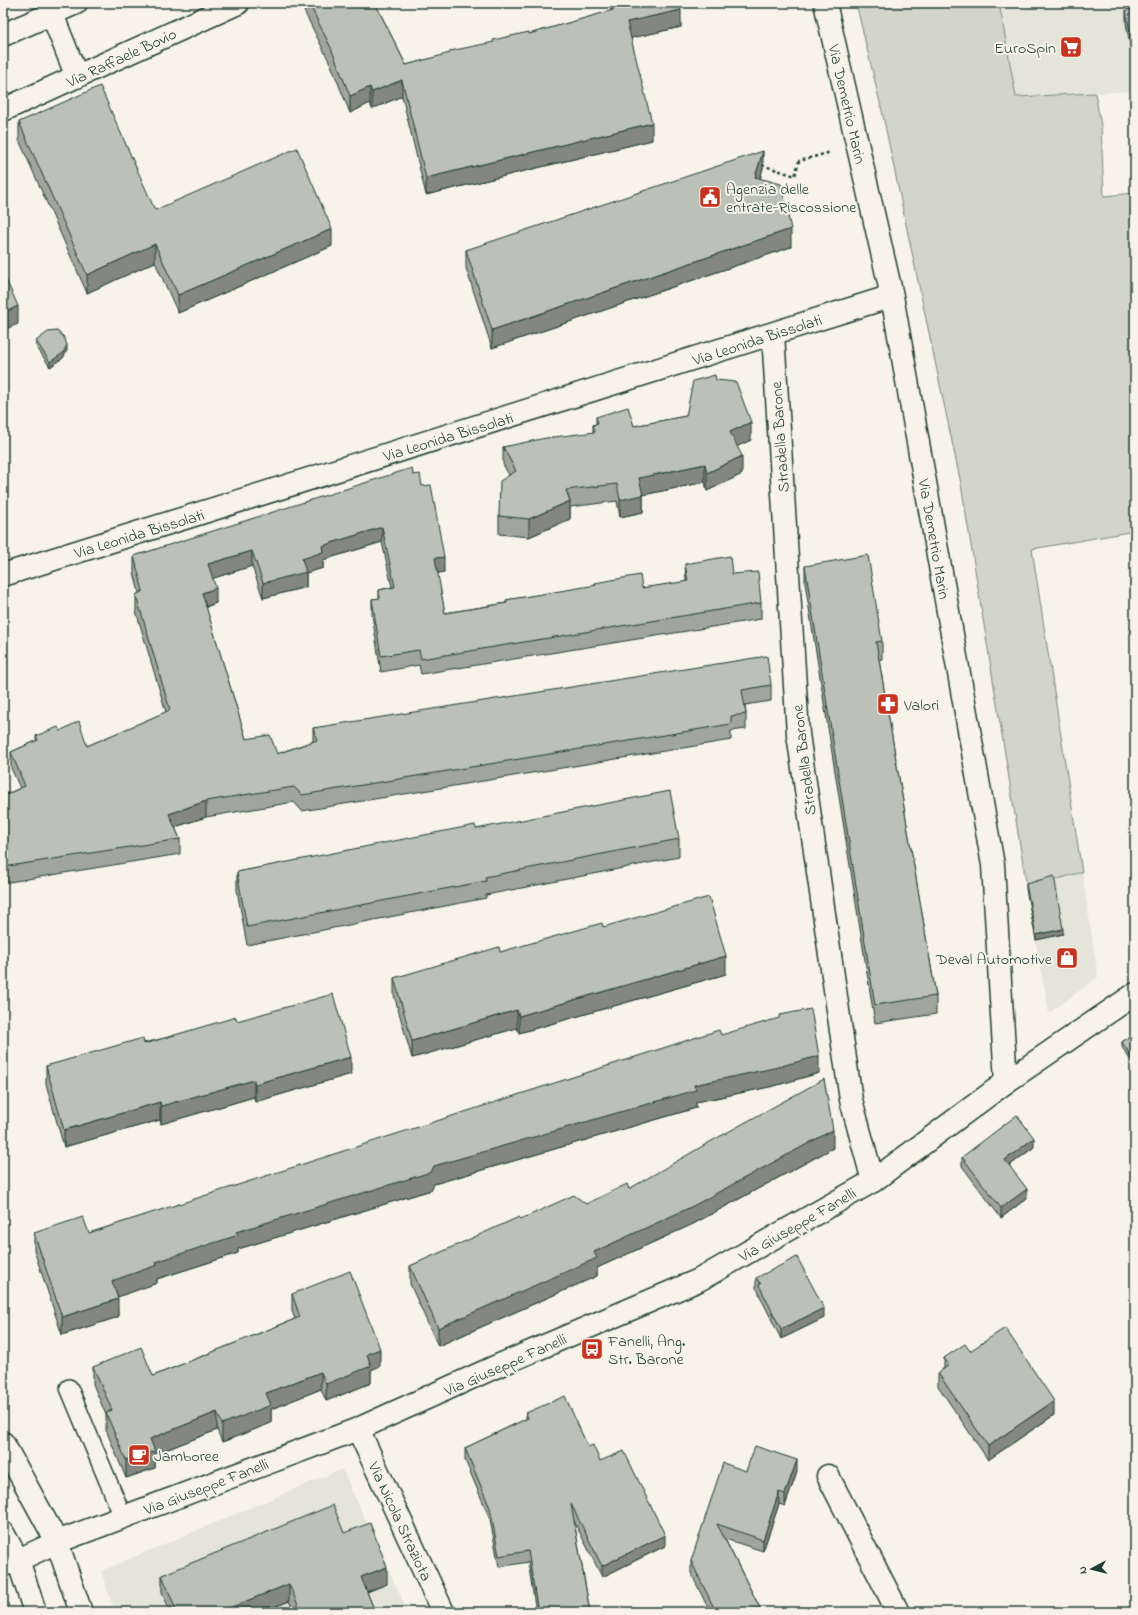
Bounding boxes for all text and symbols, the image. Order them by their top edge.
street label: Via Raffaele Bovio [62,23,181,95]
supermarket icon: EuroSpin [1058,34,1084,60]
place label: EuroSpin [994,37,1056,61]
street label: Via Demetrio Marin [820,41,871,167]
place label: Agenzia delle entrate-Riscossione [726,178,857,220]
public building icon: Agenzia delle entrate-Riscossione [697,184,723,210]
street label: Via Leonida Bissolati [689,309,826,373]
street label: Stradella Barone [765,380,797,493]
street label: Via Leonida Bissolati [380,407,517,469]
street label: Via Demetrio Marin [910,476,955,602]
street label: Via Leonida Bissolati [71,504,208,566]
pharmacy icon: Valori [875,691,901,717]
place label: Valori [903,694,939,718]
street label: Stradella Barone [786,702,824,816]
shop icon: Deval Automotive [1054,945,1080,971]
place label: Deval Automotive [935,948,1053,972]
street label: Via Giuseppe Fanelli [734,1182,861,1270]
street label: Via Giuseppe Fanelli [440,1328,571,1404]
place label: Fanelli, Ang. Str. Barone [607,1330,685,1372]
bus stop icon: Fanelli, Ang. Str. Barone [579,1336,605,1362]
cafe icon: Jamboree [126,1442,152,1468]
place label: Jamboree [154,1445,220,1469]
street label: Via Giuseppe Fanelli [140,1453,273,1523]
street label: Via Nicola Straziota [361,1457,437,1585]
north arrow [1072,1549,1112,1589]
text: N [1075,1565,1091,1575]

